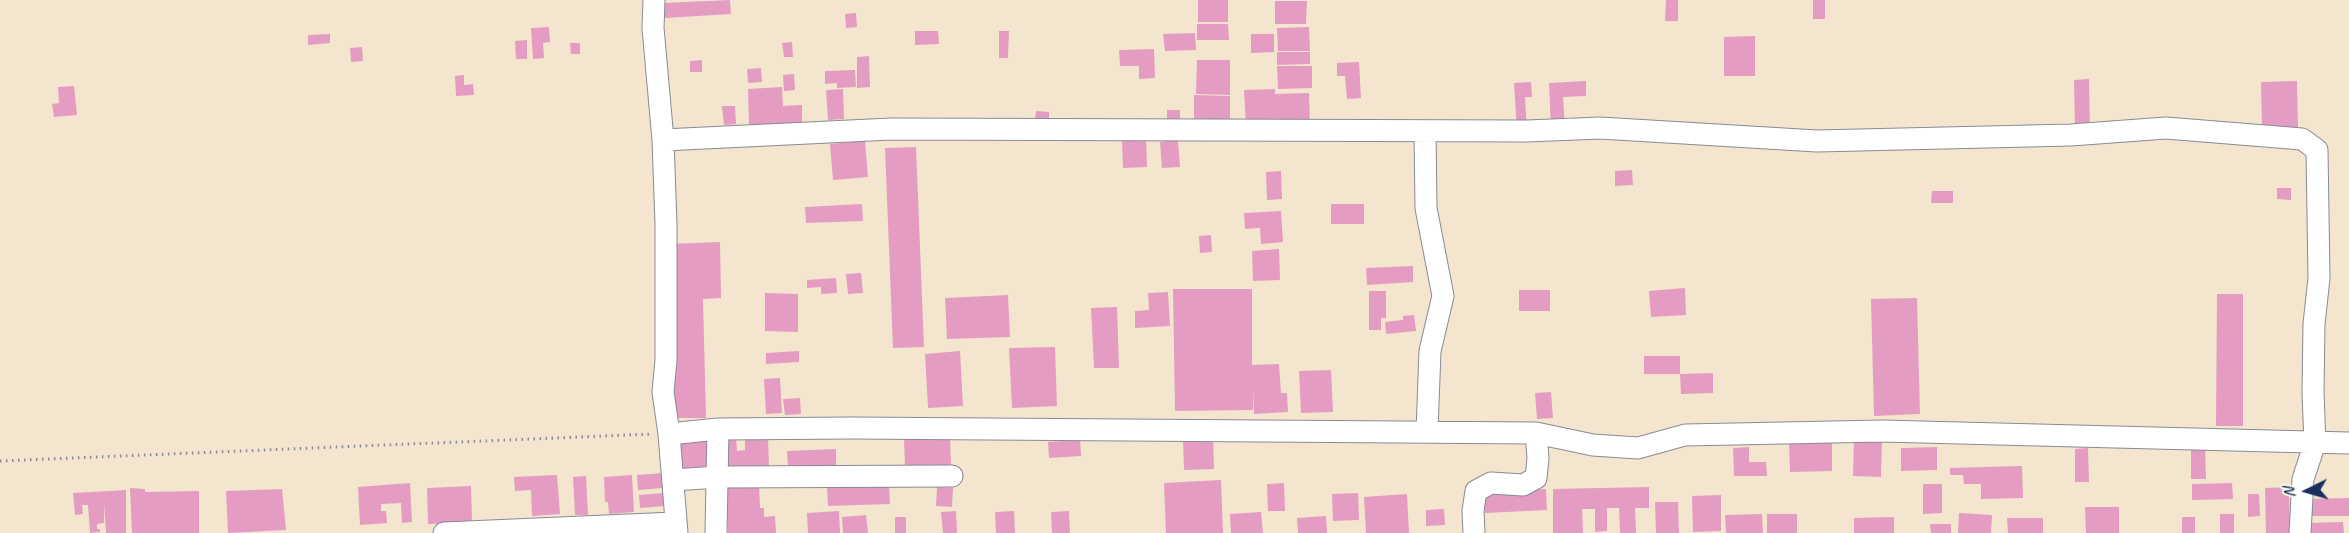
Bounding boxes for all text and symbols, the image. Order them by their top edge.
north arrow [2277,461,2337,521]
text: N [2279,487,2299,498]

